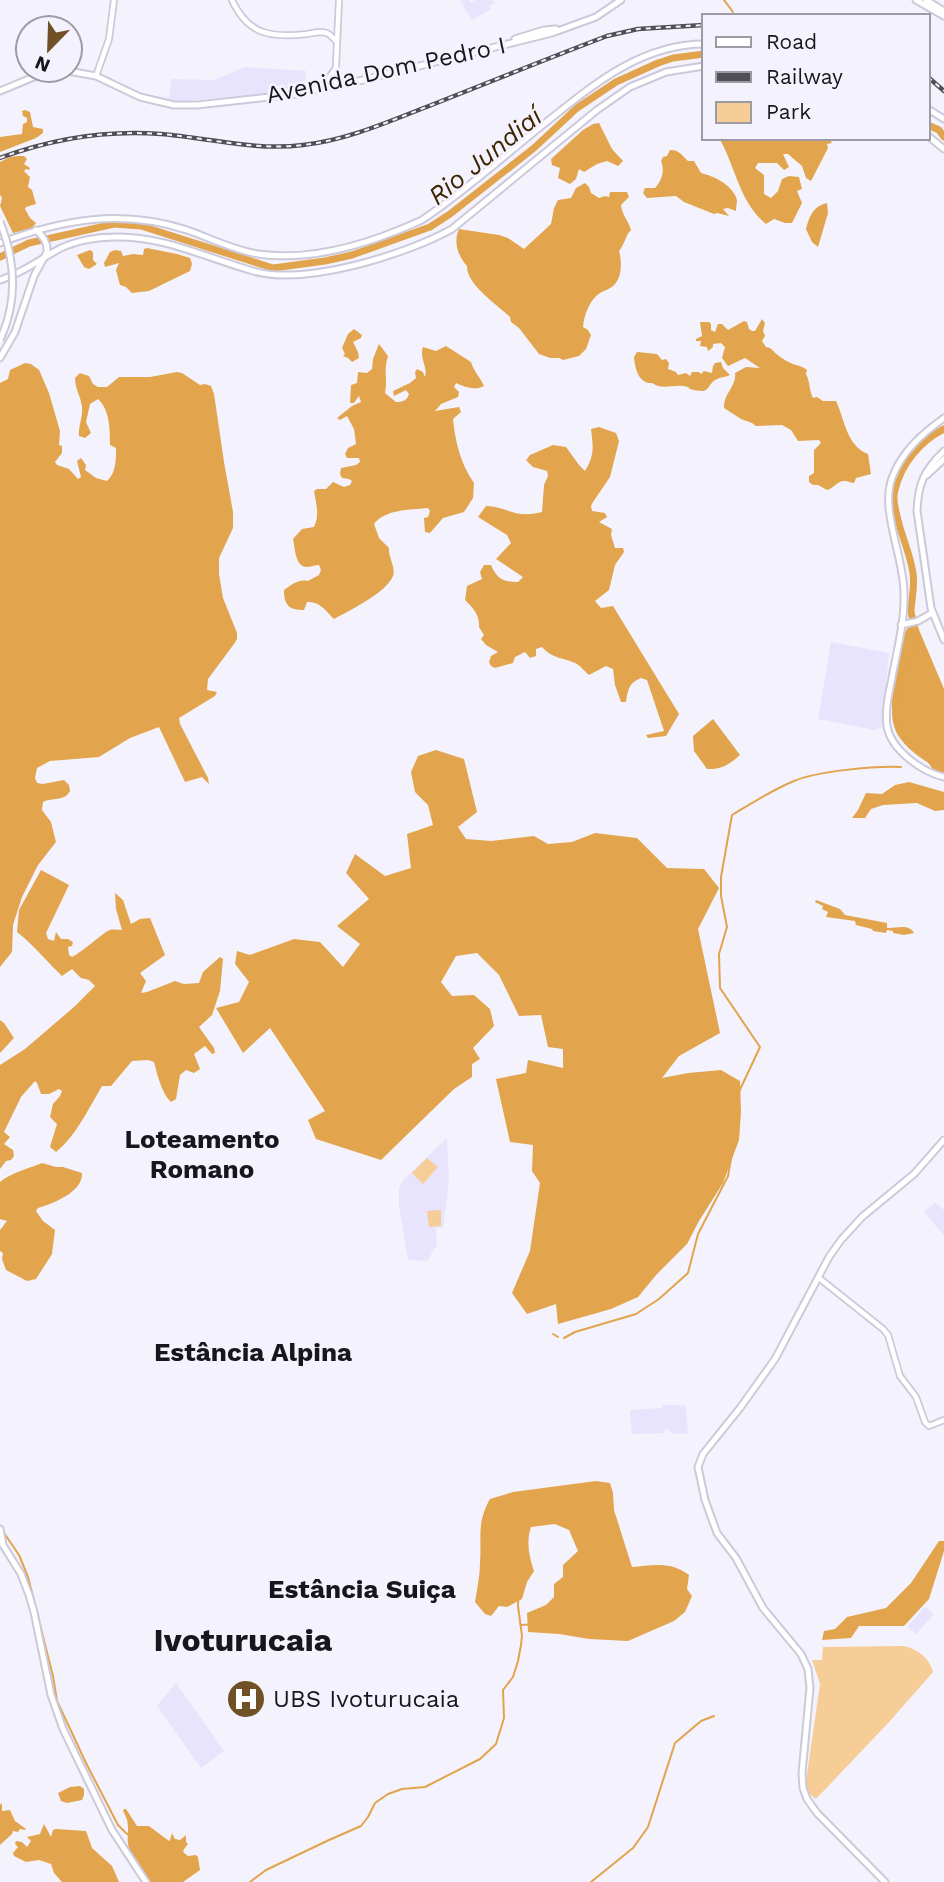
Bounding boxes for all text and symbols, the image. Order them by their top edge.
north arrow [14,14,84,84]
legend [702,14,930,140]
text: Road [766,29,817,54]
street label: Avenida Dom Pedro I [264,31,508,109]
text: N [32,51,54,78]
text: Railway [766,64,843,89]
water label: Rio Jundiaí [422,99,550,211]
text: Park [766,99,811,124]
district label: Loteamento Romano [125,1124,279,1184]
district label: Estância Alpina [154,1337,352,1367]
district label: Estância Suiça [268,1574,456,1604]
district label: Ivoturucaia [154,1621,333,1659]
hospital icon: UBS Ivoturucaia [225,1678,267,1720]
place label: UBS Ivoturucaia [273,1685,459,1713]

